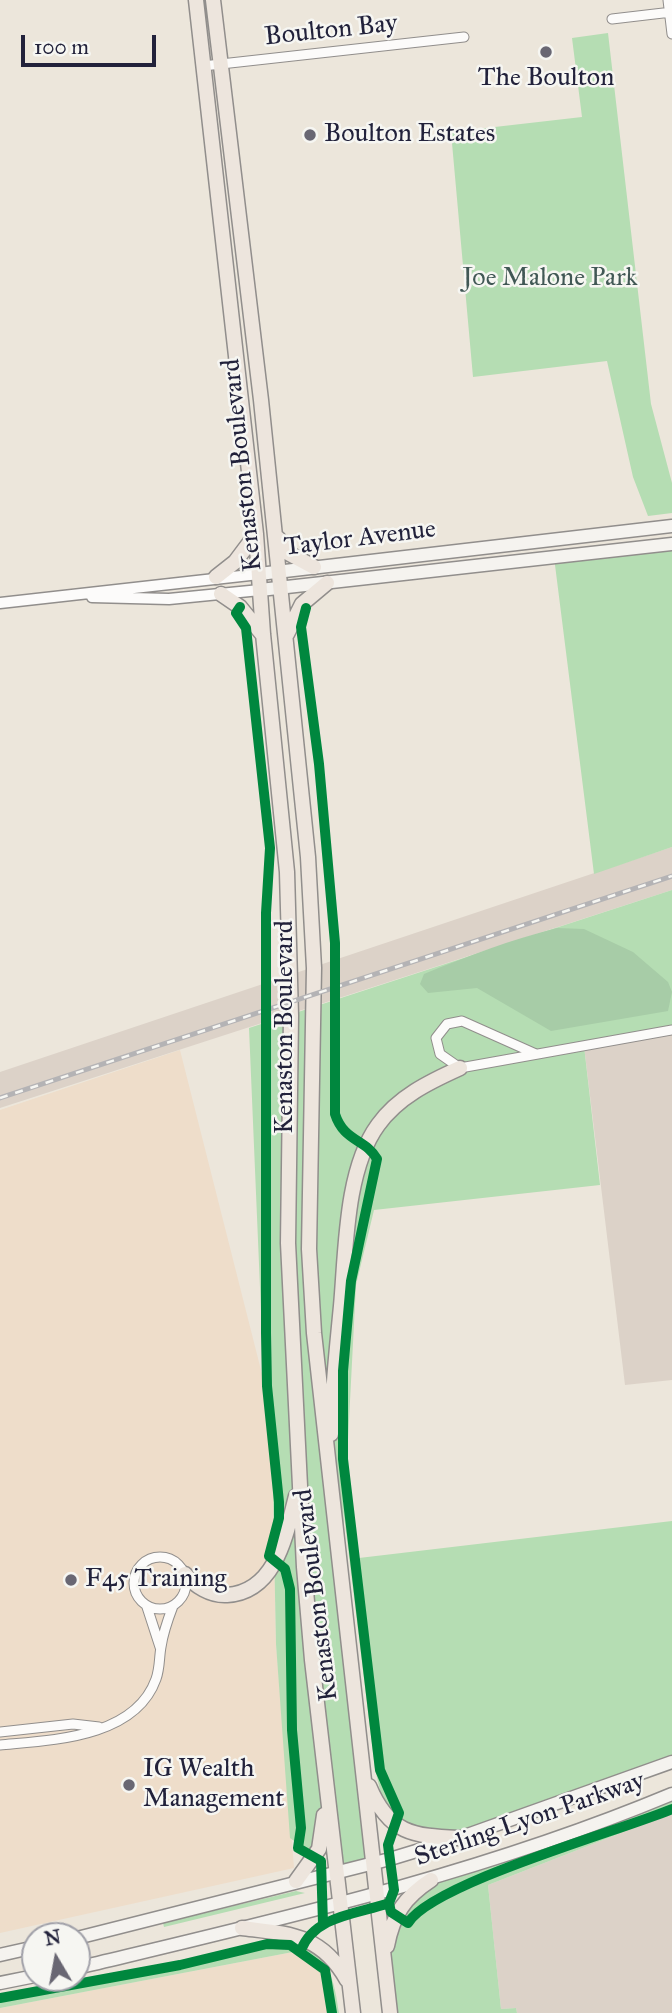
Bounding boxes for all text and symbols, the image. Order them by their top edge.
street label: Boulton Bay [263,9,399,53]
scale bar [24,21,159,65]
text: 100 m [34,34,89,60]
marker: The Boulton [538,44,554,60]
place label: The Boulton [478,63,614,95]
place label: Boulton Estates [324,119,495,151]
marker: Boulton Estates [302,127,318,143]
park label: Joe Malone Park [462,263,638,295]
street label: Kenaston Boulevard [216,357,270,573]
street label: Taylor Avenue [282,514,438,564]
street label: Kenaston Boulevard [270,920,302,1134]
street label: Kenaston Boulevard [288,1487,346,1703]
place label: F45 Training [85,1564,227,1596]
marker: F45 Training [63,1572,79,1588]
place label: IG Wealth Management [143,1754,285,1816]
street label: Sterling Lyon Parkway [411,1766,649,1874]
marker: IG Wealth Management [121,1777,137,1793]
north arrow [21,1922,91,1992]
text: N [43,1925,63,1951]

